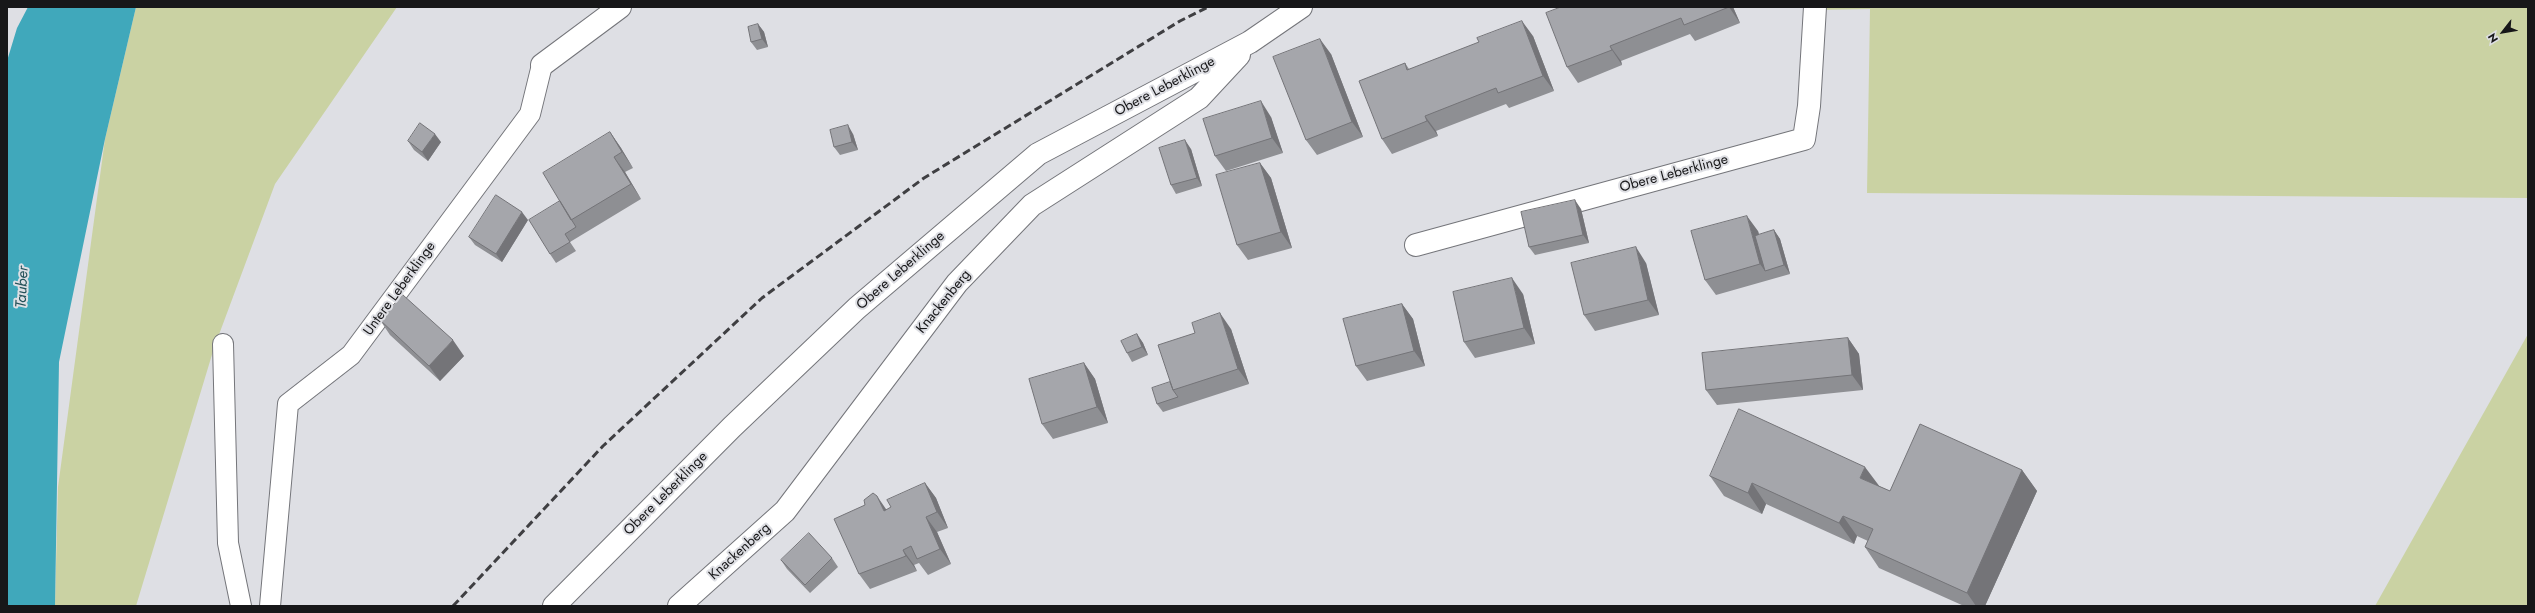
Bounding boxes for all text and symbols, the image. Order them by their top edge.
north arrow [2483,12,2523,52]
text: N [2484,30,2502,46]
street label: Obere Leberklinge [1112,53,1218,121]
street label: Obere Leberklinge [1618,151,1730,197]
street label: Obere Leberklinge [853,228,949,314]
street label: Untere Leberklinge [360,239,440,339]
water label: Tauber [13,266,33,308]
street label: Knackenberg [913,267,975,337]
street label: Obere Leberklinge [621,449,711,539]
street label: Knackenberg [706,520,774,584]

